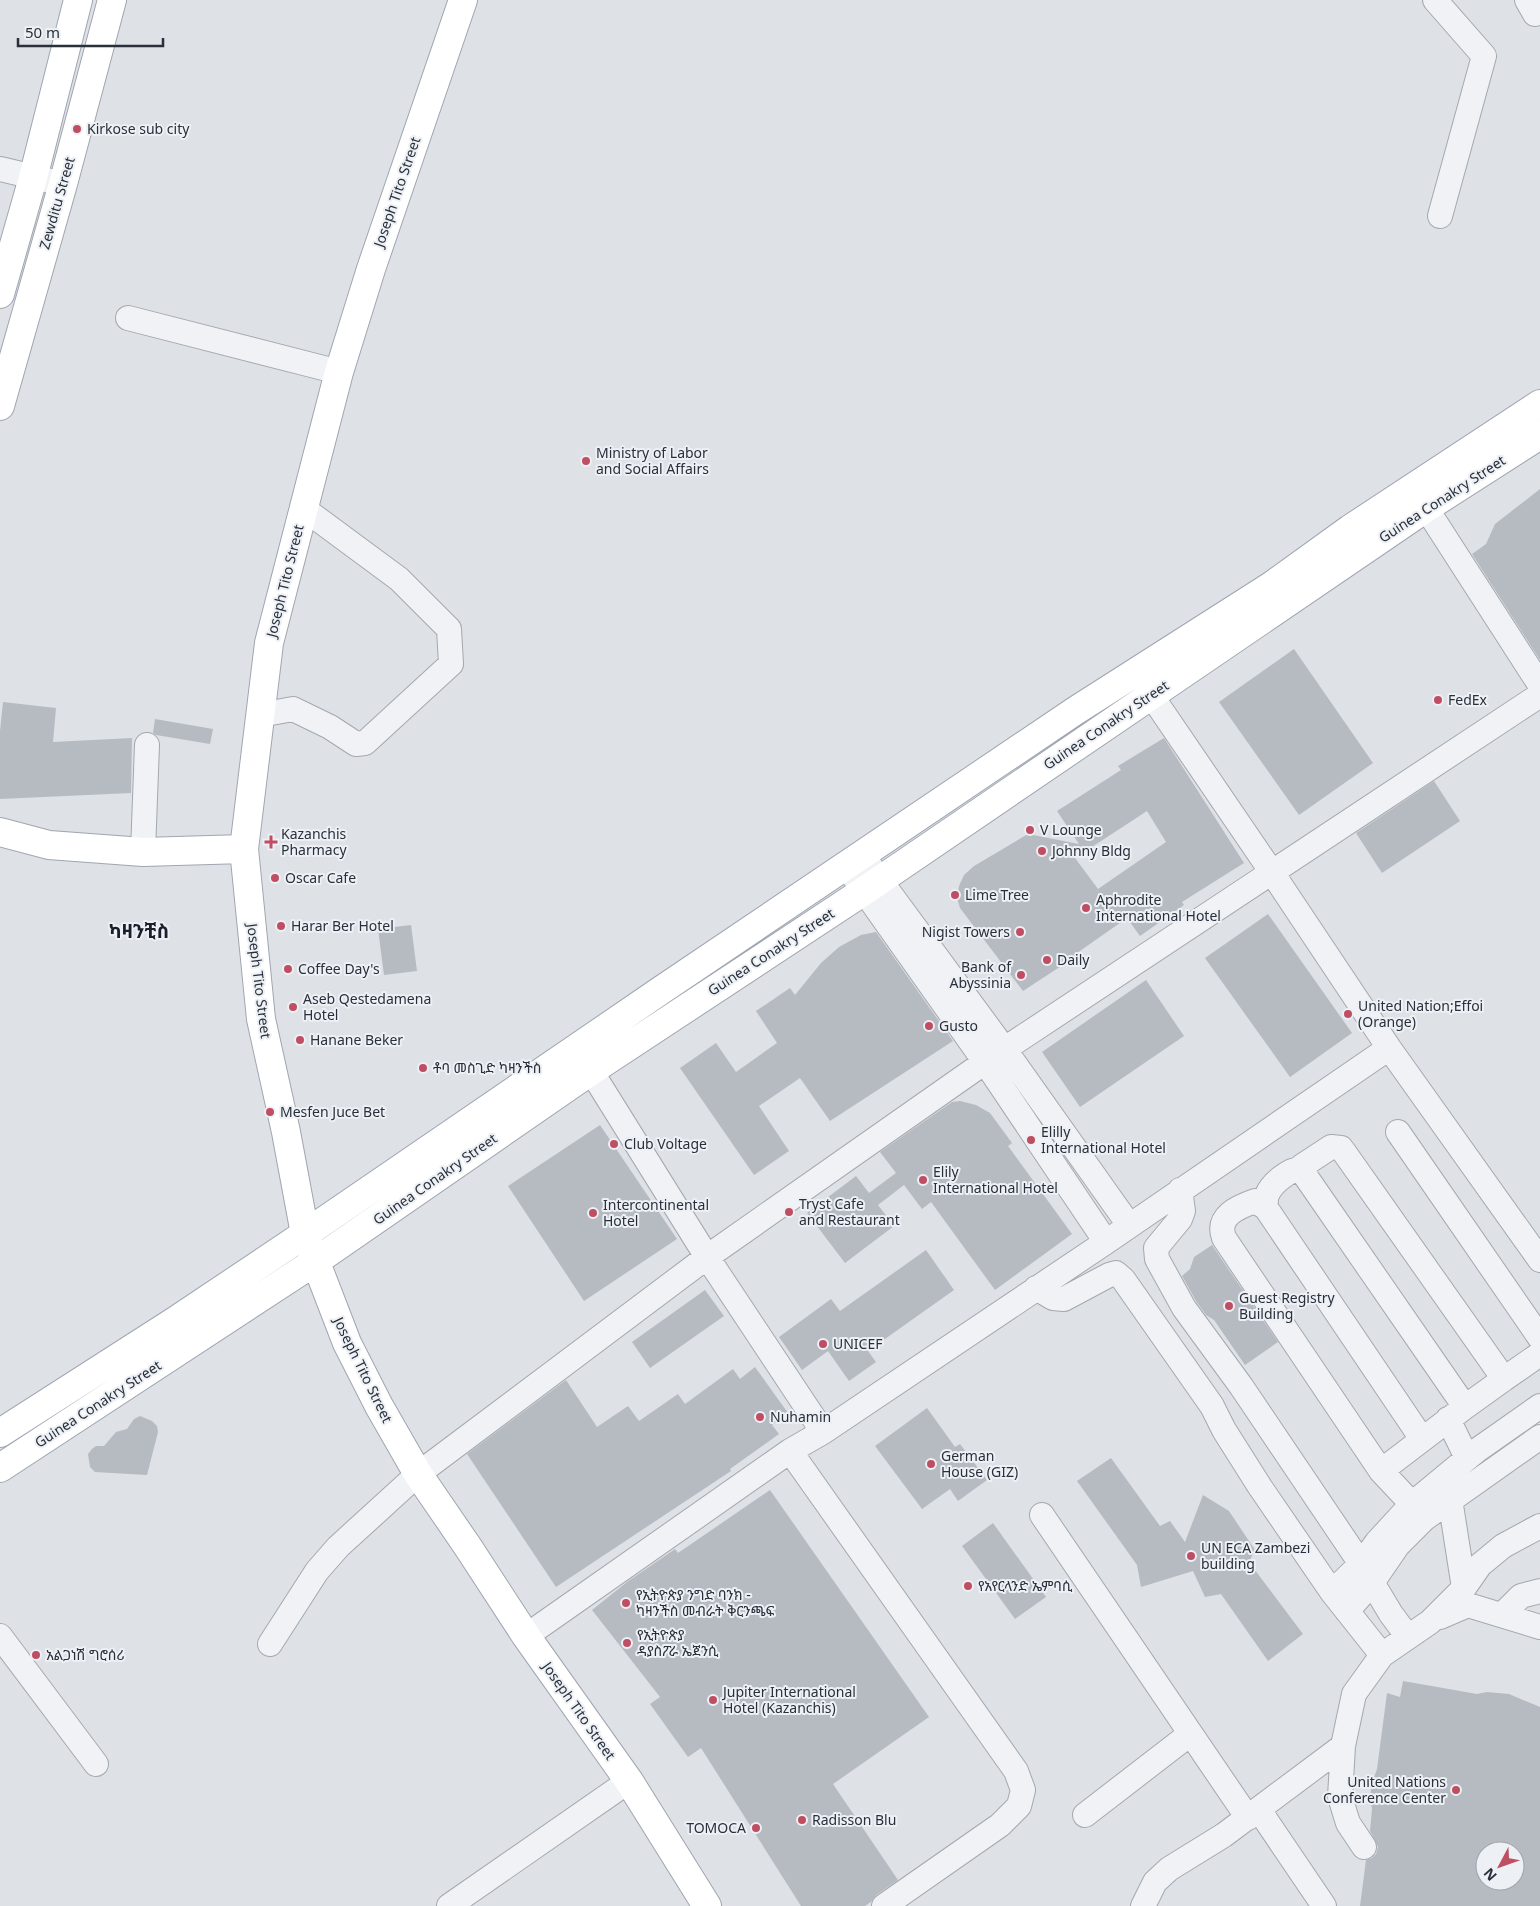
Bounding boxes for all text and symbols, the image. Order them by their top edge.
scale bar [18,15,162,47]
text: 50 m [25,22,60,42]
place label: Kirkose sub city [87,119,190,138]
marker: Kirkose sub city [71,123,83,135]
street label: Joseph Tito Street [368,134,424,251]
street label: Zewditu Street [34,154,79,251]
place label: Ministry of Labor and Social Affairs [596,443,709,478]
street label: Guinea Conakry Street [1375,450,1509,547]
marker: Ministry of Labor and Social Affairs [580,455,592,467]
street label: Joseph Tito Street [261,523,308,641]
street label: Guinea Conakry Street [1039,675,1172,774]
place label: FedEx [1448,690,1488,709]
marker: FedEx [1432,694,1444,706]
place label: V Lounge [1040,820,1102,839]
place label: Kazanchis Pharmacy [281,824,347,859]
marker: V Lounge [1024,824,1036,836]
marker: Kazanchis Pharmacy [265,836,277,848]
place label: Johnny Bldg [1050,841,1131,860]
marker: Johnny Bldg [1036,845,1048,857]
place label: Oscar Cafe [285,868,356,887]
marker: Oscar Cafe [269,872,281,884]
place label: Lime Tree [965,885,1029,904]
marker: Lime Tree [949,889,961,901]
place label: Aphrodite International Hotel [1096,890,1221,925]
marker: Aphrodite International Hotel [1080,902,1092,914]
street label: Guinea Conakry Street [704,903,838,1000]
place label: Harar Ber Hotel [291,916,394,935]
district label: ካዛንቺስ [109,918,169,944]
street label: Joseph Tito Street [243,920,276,1039]
marker: Harar Ber Hotel [275,920,287,932]
place label: Nigist Towers [922,922,1010,941]
marker: Nigist Towers [1014,926,1026,938]
place label: Daily [1057,950,1090,969]
marker: Daily [1041,954,1053,966]
place label: Bank of Abyssinia [949,957,1012,992]
place label: Coffee Day's [298,959,380,978]
marker: Coffee Day's [282,963,294,975]
marker: Bank of Abyssinia [1015,969,1027,981]
place label: Aseb Qestedamena Hotel [303,989,431,1024]
place label: United Nation;Effoi (Orange) [1358,996,1483,1031]
marker: Aseb Qestedamena Hotel [287,1001,299,1013]
marker: United Nation;Effoi (Orange) [1342,1008,1354,1020]
place label: Gusto [939,1016,978,1035]
marker: Gusto [923,1020,935,1032]
place label: Hanane Beker [310,1030,403,1049]
marker: Hanane Beker [294,1034,306,1046]
place label: ቶባ መስጊድ ካዛንችስ [433,1058,541,1077]
marker: ቶባ መስጊድ ካዛንችስ [417,1062,429,1074]
place label: Mesfen Juce Bet [280,1102,385,1121]
marker: Mesfen Juce Bet [264,1106,276,1118]
place label: Elilly International Hotel [1041,1122,1166,1157]
street label: Guinea Conakry Street [369,1129,501,1229]
place label: Club Voltage [624,1134,707,1153]
marker: Elilly International Hotel [1025,1134,1037,1146]
marker: Club Voltage [608,1138,620,1150]
place label: Elily International Hotel [933,1162,1058,1197]
marker: Elily International Hotel [917,1174,929,1186]
place label: Tryst Cafe and Restaurant [799,1194,900,1229]
place label: Intercontinental Hotel [603,1195,709,1230]
marker: Tryst Cafe and Restaurant [783,1206,795,1218]
marker: Intercontinental Hotel [587,1207,599,1219]
place label: Guest Registry Building [1239,1288,1336,1323]
marker: Guest Registry Building [1223,1300,1235,1312]
street label: Joseph Tito Street [329,1312,397,1426]
place label: UNICEF [833,1334,883,1353]
marker: UNICEF [817,1338,829,1350]
street label: Guinea Conakry Street [31,1355,165,1452]
place label: Nuhamin [770,1407,831,1426]
marker: Nuhamin [754,1411,766,1423]
place label: German House (GIZ) [941,1446,1018,1481]
marker: German House (GIZ) [925,1458,937,1470]
place label: UN ECA Zambezi building [1201,1538,1310,1573]
marker: UN ECA Zambezi building [1185,1550,1197,1562]
place label: የአየርላንድ ኤምባሲ [978,1576,1073,1595]
marker: የአየርላንድ ኤምባሲ [962,1580,974,1592]
place label: የኢትዮጵያ ንግድ ባንክ - ካዛንችስ መብራት ቅርንጫፍ [636,1585,775,1620]
marker: የኢትዮጵያ ንግድ ባንክ - ካዛንችስ መብራት ቅርንጫፍ [620,1597,632,1609]
place label: የኢትዮጵያ ዳያስፖራ ኤጀንሲ [637,1625,719,1660]
marker: የኢትዮጵያ ዳያስፖራ ኤጀንሲ [621,1637,633,1649]
place label: አልጋነሽ ግሮሰሪ [46,1645,124,1664]
marker: አልጋነሽ ግሮሰሪ [30,1649,42,1661]
street label: Joseph Tito Street [537,1656,620,1763]
place label: Jupiter International Hotel (Kazanchis) [721,1682,856,1717]
marker: Jupiter International Hotel (Kazanchis) [707,1694,719,1706]
place label: United Nations Conference Center [1323,1772,1446,1807]
marker: United Nations Conference Center [1450,1784,1462,1796]
place label: Radisson Blu [812,1810,896,1829]
marker: Radisson Blu [796,1814,808,1826]
place label: TOMOCA [686,1818,746,1837]
marker: TOMOCA [750,1822,762,1834]
north arrow [1475,1841,1525,1891]
text: N [1479,1864,1501,1885]

